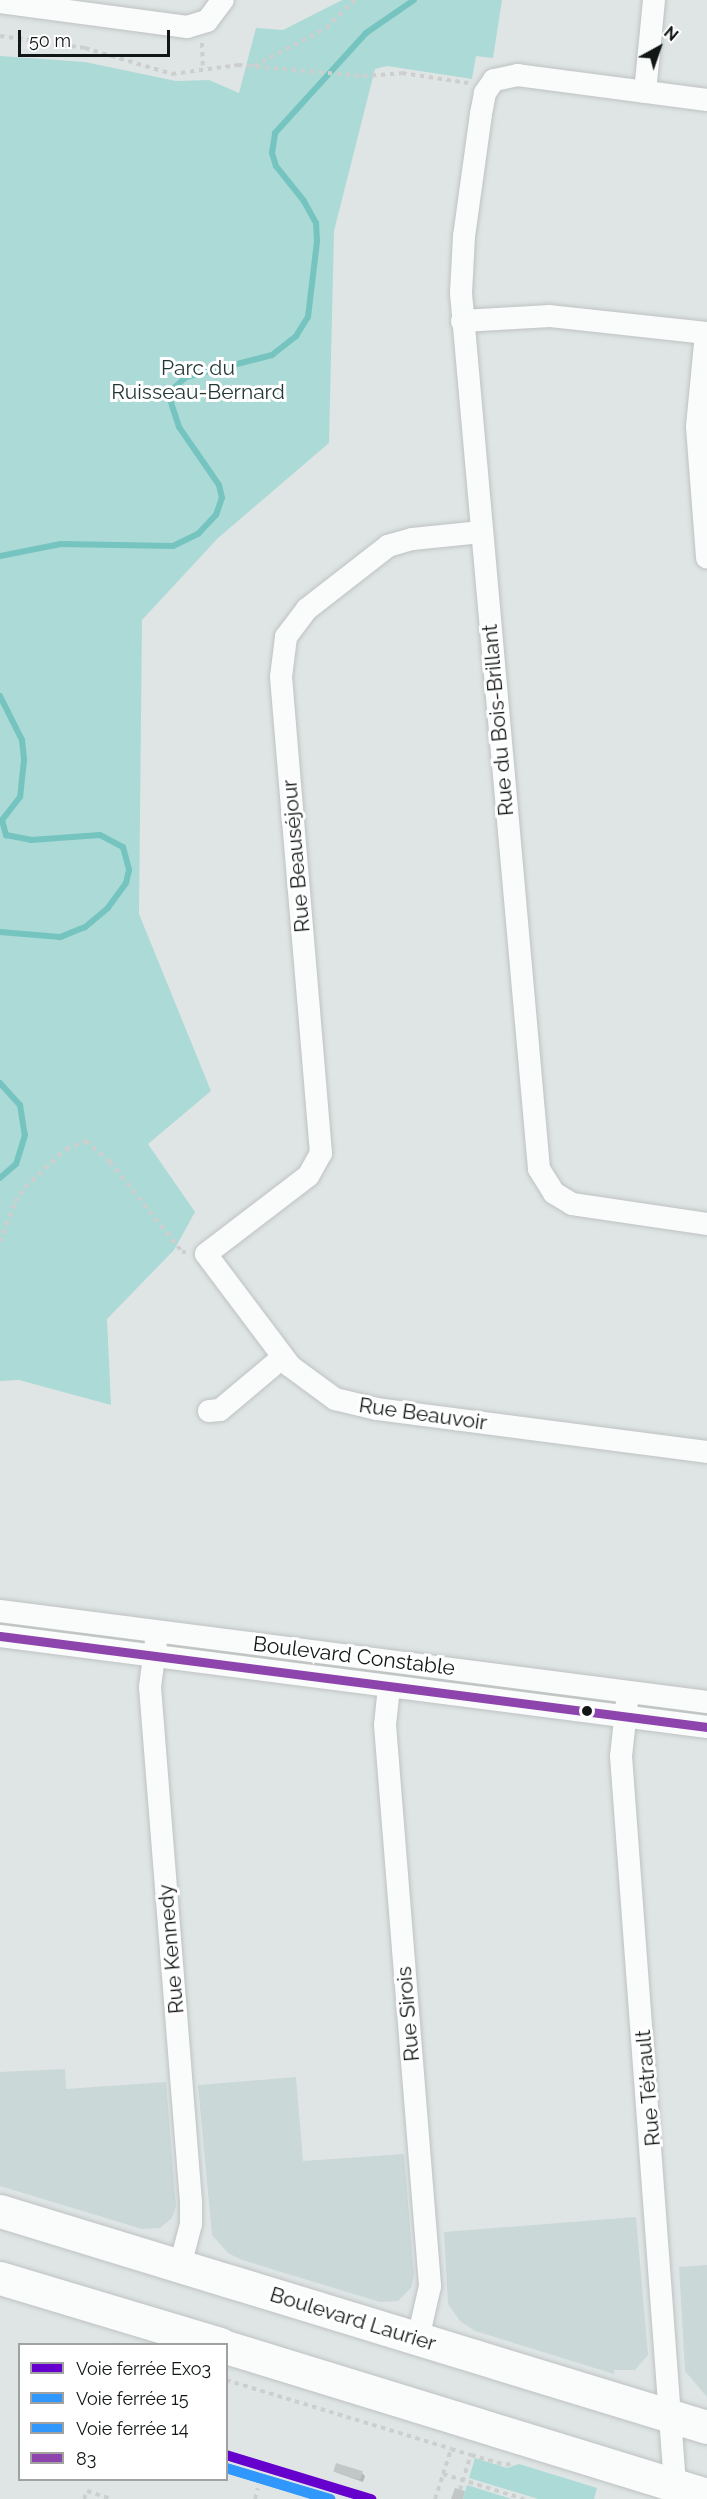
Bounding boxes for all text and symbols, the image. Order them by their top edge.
scale bar [21,18,172,56]
north arrow [629,18,689,78]
text: N [660,23,682,45]
text: 50 m [29,30,71,51]
park label: Parc du Ruisseau-Bernard [111,355,285,405]
street label: Rue du Bois-Brillant [477,623,519,817]
street label: Rue Beauséjour [277,778,315,934]
street label: Rue Beauvoir [357,1393,489,1435]
street label: Boulevard Constable [252,1631,456,1681]
unlabelled marker [581,1705,593,1717]
street label: Rue Kennedy [153,1883,189,2015]
street label: Rue Sirois [391,1965,425,2063]
street label: Rue Tétrault [630,2028,666,2148]
street label: Boulevard Laurier [267,2282,439,2356]
legend [18,2343,228,2481]
text: Voie ferrée Exo3 [76,2358,211,2379]
text: Voie ferrée 15 [76,2388,189,2409]
text: Voie ferrée 14 [76,2418,189,2439]
text: 83 [76,2448,96,2469]

